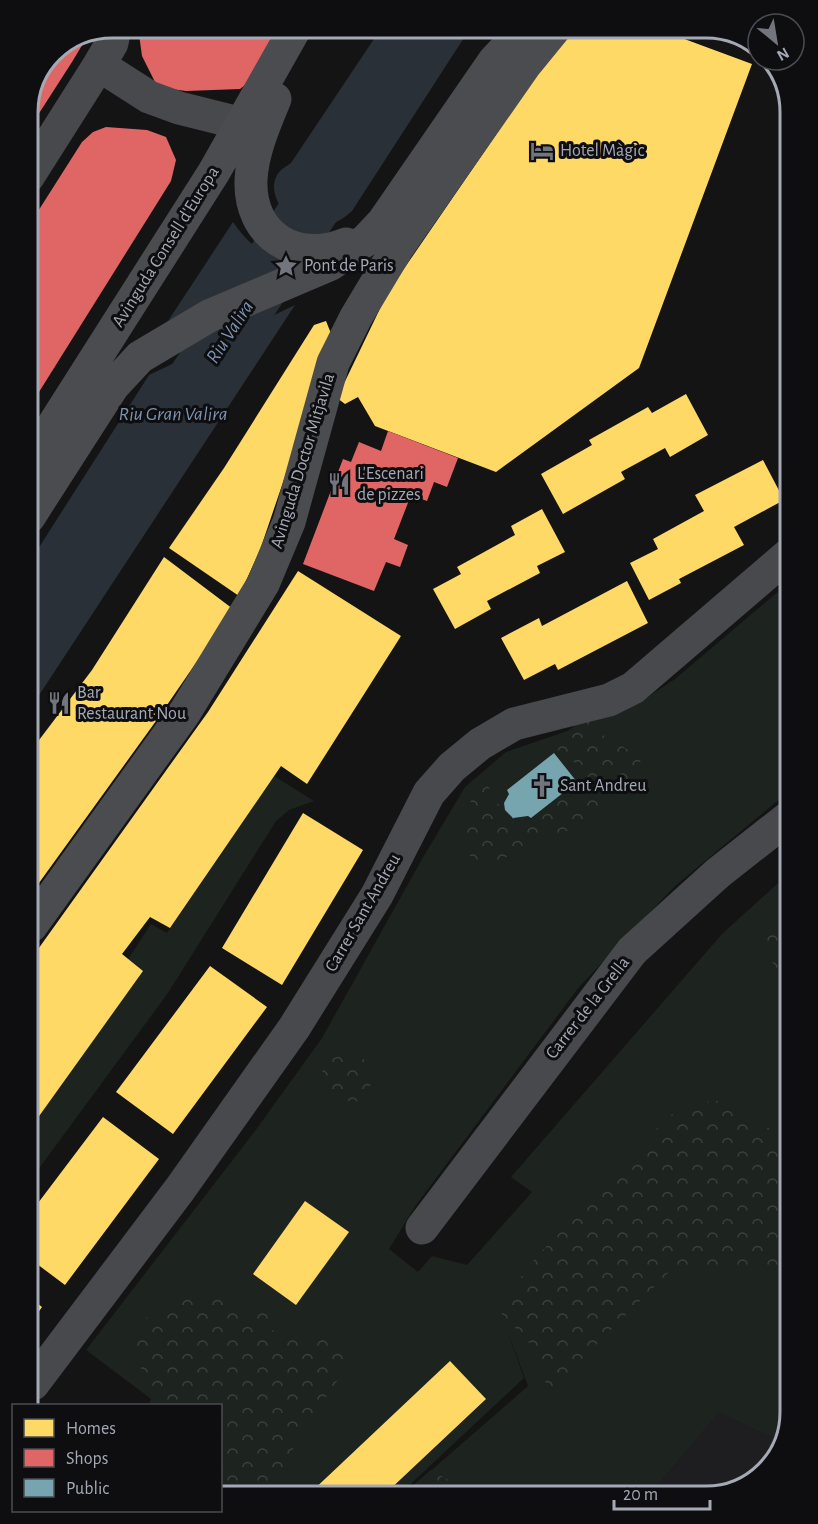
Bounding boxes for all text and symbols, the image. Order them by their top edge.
north arrow [746,12,806,72]
text: N [774,44,792,64]
hotel icon: Hotel Màgic [529,138,555,164]
place label: Hotel Màgic [560,142,644,160]
street label: Avinguda Consell d'Europa [109,164,223,330]
place icon: Pont de Paris [273,253,299,279]
place label: Pont de Paris [304,257,394,275]
water label: Riu Valira [202,297,258,367]
street label: Avinguda Doctor Mitjavila [268,371,338,551]
water label: Riu Gran Valira [119,404,227,424]
place label: L'Escenari de pizzes [357,465,424,504]
restaurant icon: L'Escenari de pizzes [326,471,352,497]
place label: Bar Restaurant Nou [77,684,186,723]
restaurant icon: Bar Restaurant Nou [46,690,72,716]
church icon: Sant Andreu [529,773,555,799]
place label: Sant Andreu [560,777,646,795]
street label: Carrer Sant Andreu [322,851,404,975]
street label: Carrer de la Grella [543,953,633,1063]
legend [12,1404,222,1512]
text: Homes [66,1420,116,1438]
text: Shops [66,1450,108,1468]
scale bar [614,1473,710,1511]
text: Public [66,1480,109,1498]
text: 20 m [623,1486,658,1504]

